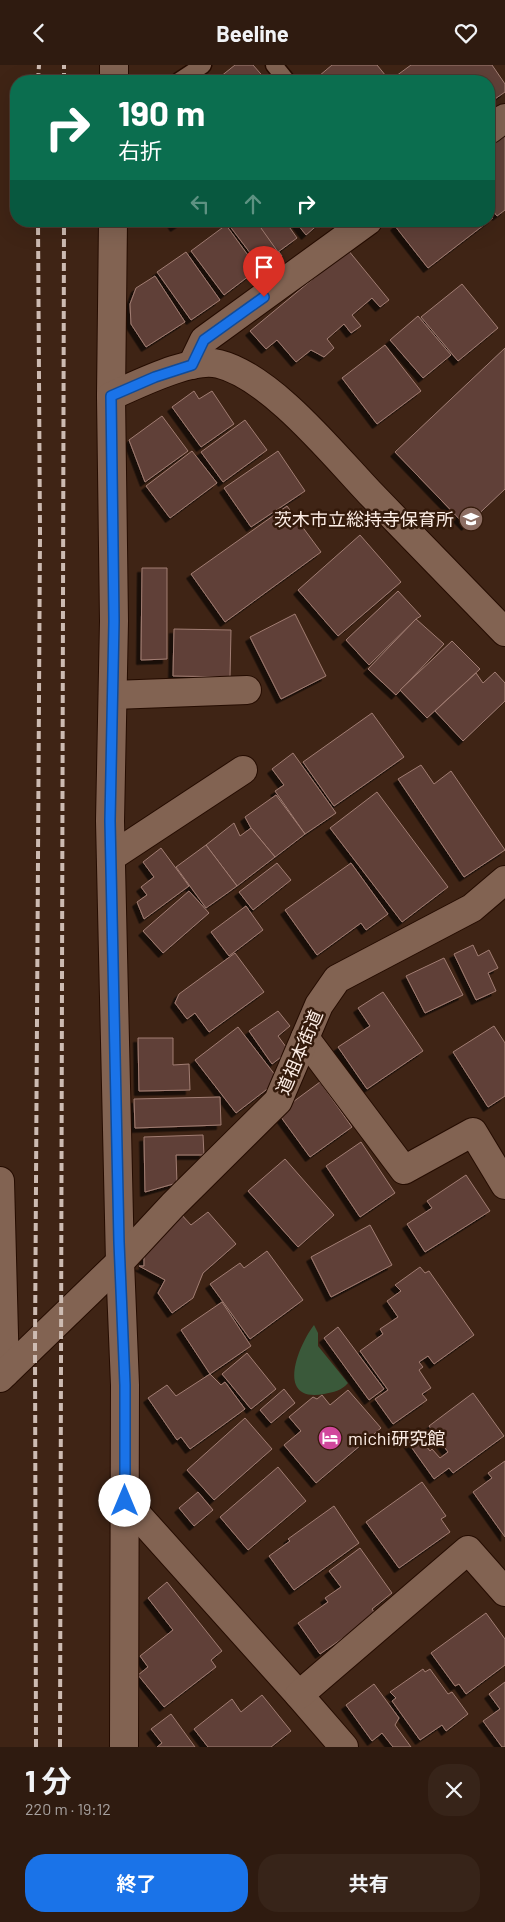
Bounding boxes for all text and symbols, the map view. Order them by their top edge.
icon: back [25,19,53,47]
icon: heart [452,19,480,47]
text: Beeline [216,20,289,46]
text: 190 m [118,91,205,133]
icon: right [35,95,100,160]
text: 右折 [118,137,162,163]
icon: left [186,190,214,218]
icon: ahead [239,190,267,218]
icon: right [292,190,320,218]
pin [243,246,285,297]
icon: arrive [250,253,278,281]
school or university icon: 茨木市立総持寺保育所 [458,506,484,532]
place label: 茨木市立総持寺保育所 [274,508,454,530]
street label: 道祖本街道 [271,1006,327,1098]
hotel icon: michi研究館 [317,1425,343,1451]
place label: michi研究館 [348,1427,445,1449]
position arrow [98,1474,150,1526]
text: 1 分 [25,1762,72,1798]
button: close [428,1764,480,1816]
text: 220 m · 19:12 [25,1799,111,1818]
button: 終了 [25,1854,248,1912]
button: 共有 [258,1854,480,1912]

